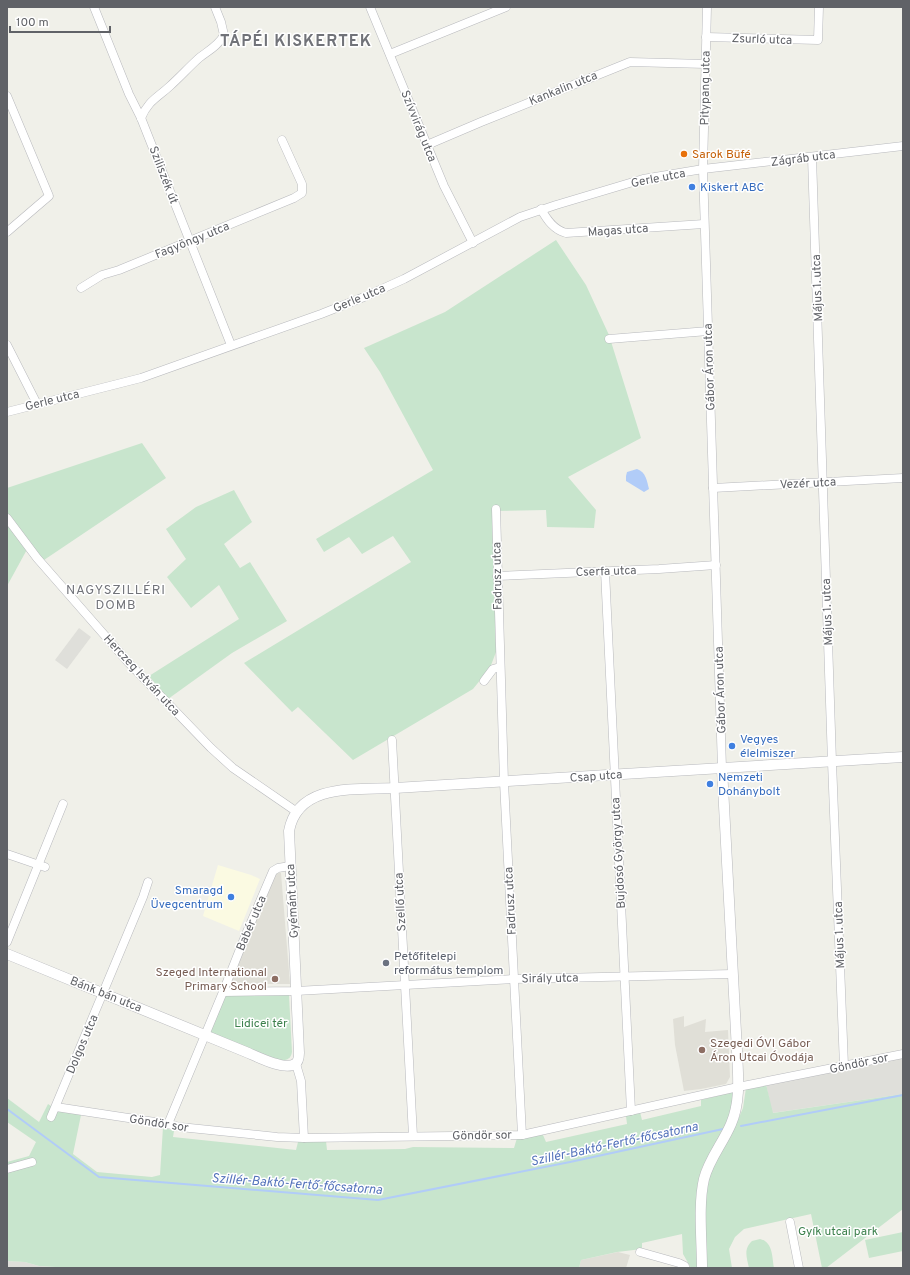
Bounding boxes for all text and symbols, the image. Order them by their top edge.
scale bar [10,8,110,34]
text: 100 m [16,15,49,31]
district label: TÁPÉI KISKERTEK [220,30,372,52]
street label: Zsurló utca [731,31,793,49]
street label: Pitypang utca [697,51,715,126]
street label: Kankalin utca [527,68,600,110]
street label: Szívvirág utca [396,88,440,165]
street label: Sziliszék út [145,144,181,207]
place label: Sarok Büfé [692,147,751,163]
street label: Zágráb utca [770,147,836,171]
marker: Sarok Büfé [679,149,689,159]
street label: Gerle utca [630,166,687,192]
place label: Kiskert ABC [700,180,765,196]
marker: Kiskert ABC [687,182,697,192]
street label: Fagyöngy utca [153,219,232,263]
street label: Magas utca [587,221,649,241]
street label: Május 1. utca [809,254,827,322]
street label: Gerle utca [331,281,388,317]
street label: Gábor Áron utca [700,323,720,411]
street label: Gerle utca [24,387,81,415]
street label: Vezér utca [780,475,837,493]
street label: Fadrusz utca [489,542,507,610]
street label: Cserfa utca [575,563,637,581]
street label: Május 1. utca [819,578,837,646]
district label: NAGYSZILLÉRI DOMB [66,581,166,614]
street label: Herczeg István utca [99,632,183,720]
street label: Gábor Áron utca [711,646,731,734]
place label: Vegyes élelmiszer [740,732,795,762]
marker: Vegyes élelmiszer [727,741,737,751]
street label: Csap utca [569,767,623,787]
place label: Nemzeti Dohánybolt [718,770,780,800]
marker: Nemzeti Dohánybolt [705,779,715,789]
street label: Bujdosó György utca [608,797,630,909]
street label: Gyémánt utca [283,863,303,939]
street label: Fadrusz utca [501,867,521,935]
street label: Szellő utca [391,872,411,932]
place label: Smaragd Üvegcentrum [150,883,223,913]
marker: Smaragd Üvegcentrum [226,892,236,902]
street label: Babér utca [233,893,271,953]
street label: Május 1. utca [831,901,849,969]
place label: Petőfitelepi református templom [394,949,503,979]
marker: Petőfitelepi református templom [381,958,391,968]
place label: Szeged International Primary School [156,965,267,995]
street label: Sirály utca [521,971,579,987]
street label: Bánk bán utca [67,973,144,1017]
marker: Szeged International Primary School [270,974,280,984]
street label: Dolgos utca [63,1012,103,1077]
park label: Lidicei tér [234,1016,288,1032]
place label: Szegedi ÓVI Gábor Áron Utcai Óvodája [710,1036,814,1066]
marker: Szegedi ÓVI Gábor Áron Utcai Óvodája [697,1045,707,1055]
street label: Göndör sor [828,1050,890,1078]
street label: Göndör sor [128,1111,190,1137]
water label: Szillér-Baktó-Fertő-főcsatorna [529,1119,700,1171]
street label: Göndör sor [452,1127,512,1145]
water label: Szillér-Baktó-Fertő-főcsatorna [211,1171,383,1199]
park label: Gyík utcai park [798,1224,878,1240]

